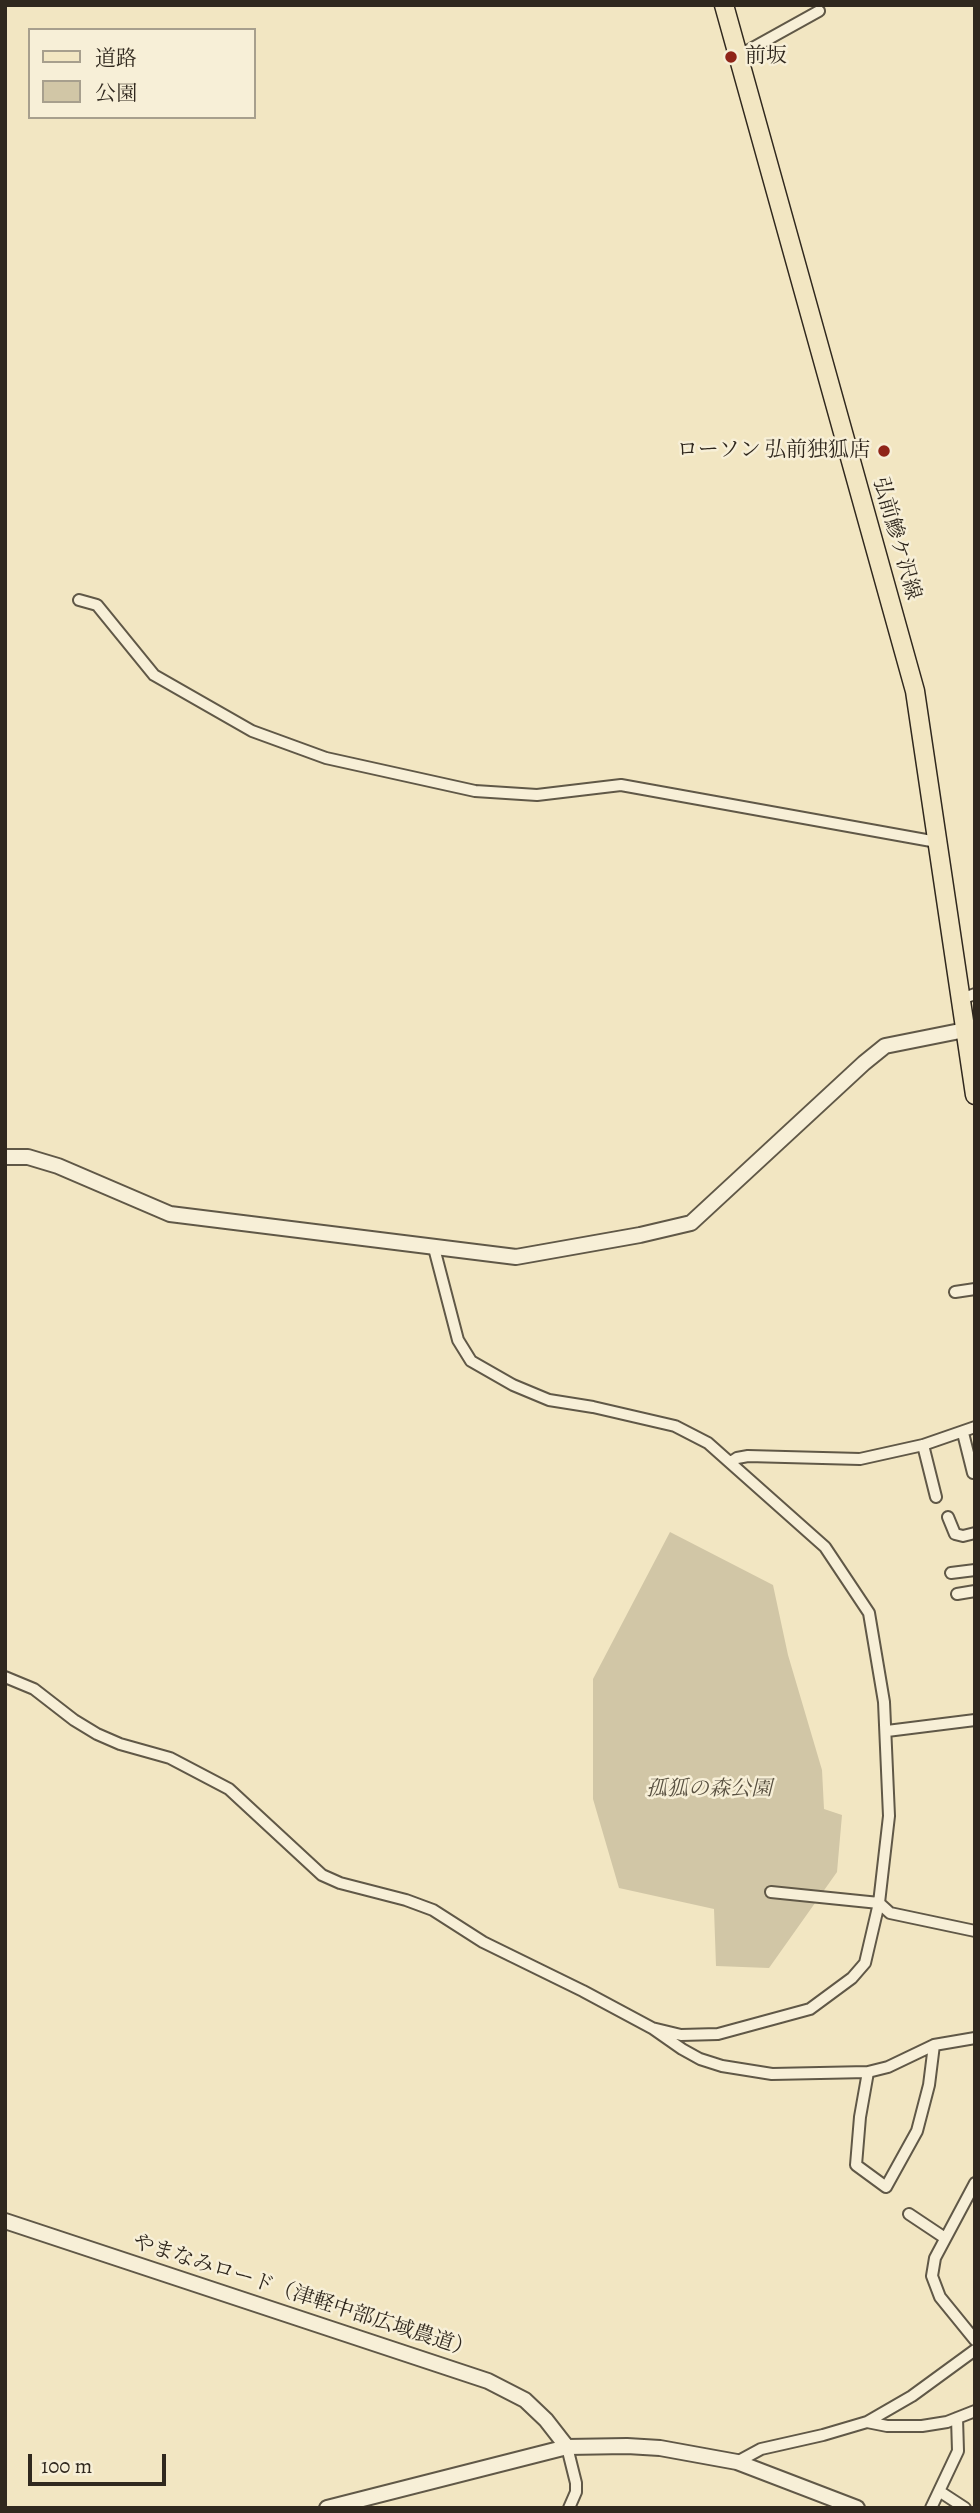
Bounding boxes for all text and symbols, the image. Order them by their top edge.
legend [28,28,256,119]
text: 道路 [95,44,137,72]
place label: 前坂 [745,44,787,70]
marker: 前坂 [723,49,739,65]
text: 公園 [95,79,137,107]
place label: ローソン 弘前独狐店 [677,438,870,464]
marker: ローソン 弘前独狐店 [876,443,892,459]
street label: 弘前鰺ケ沢線 [867,475,925,603]
park label: 孤狐の森公園 [646,1777,772,1803]
street label: やまなみロード（津軽中部広域農道） [129,2230,477,2364]
scale bar [32,2440,170,2484]
text: 100 m [41,2452,92,2480]

